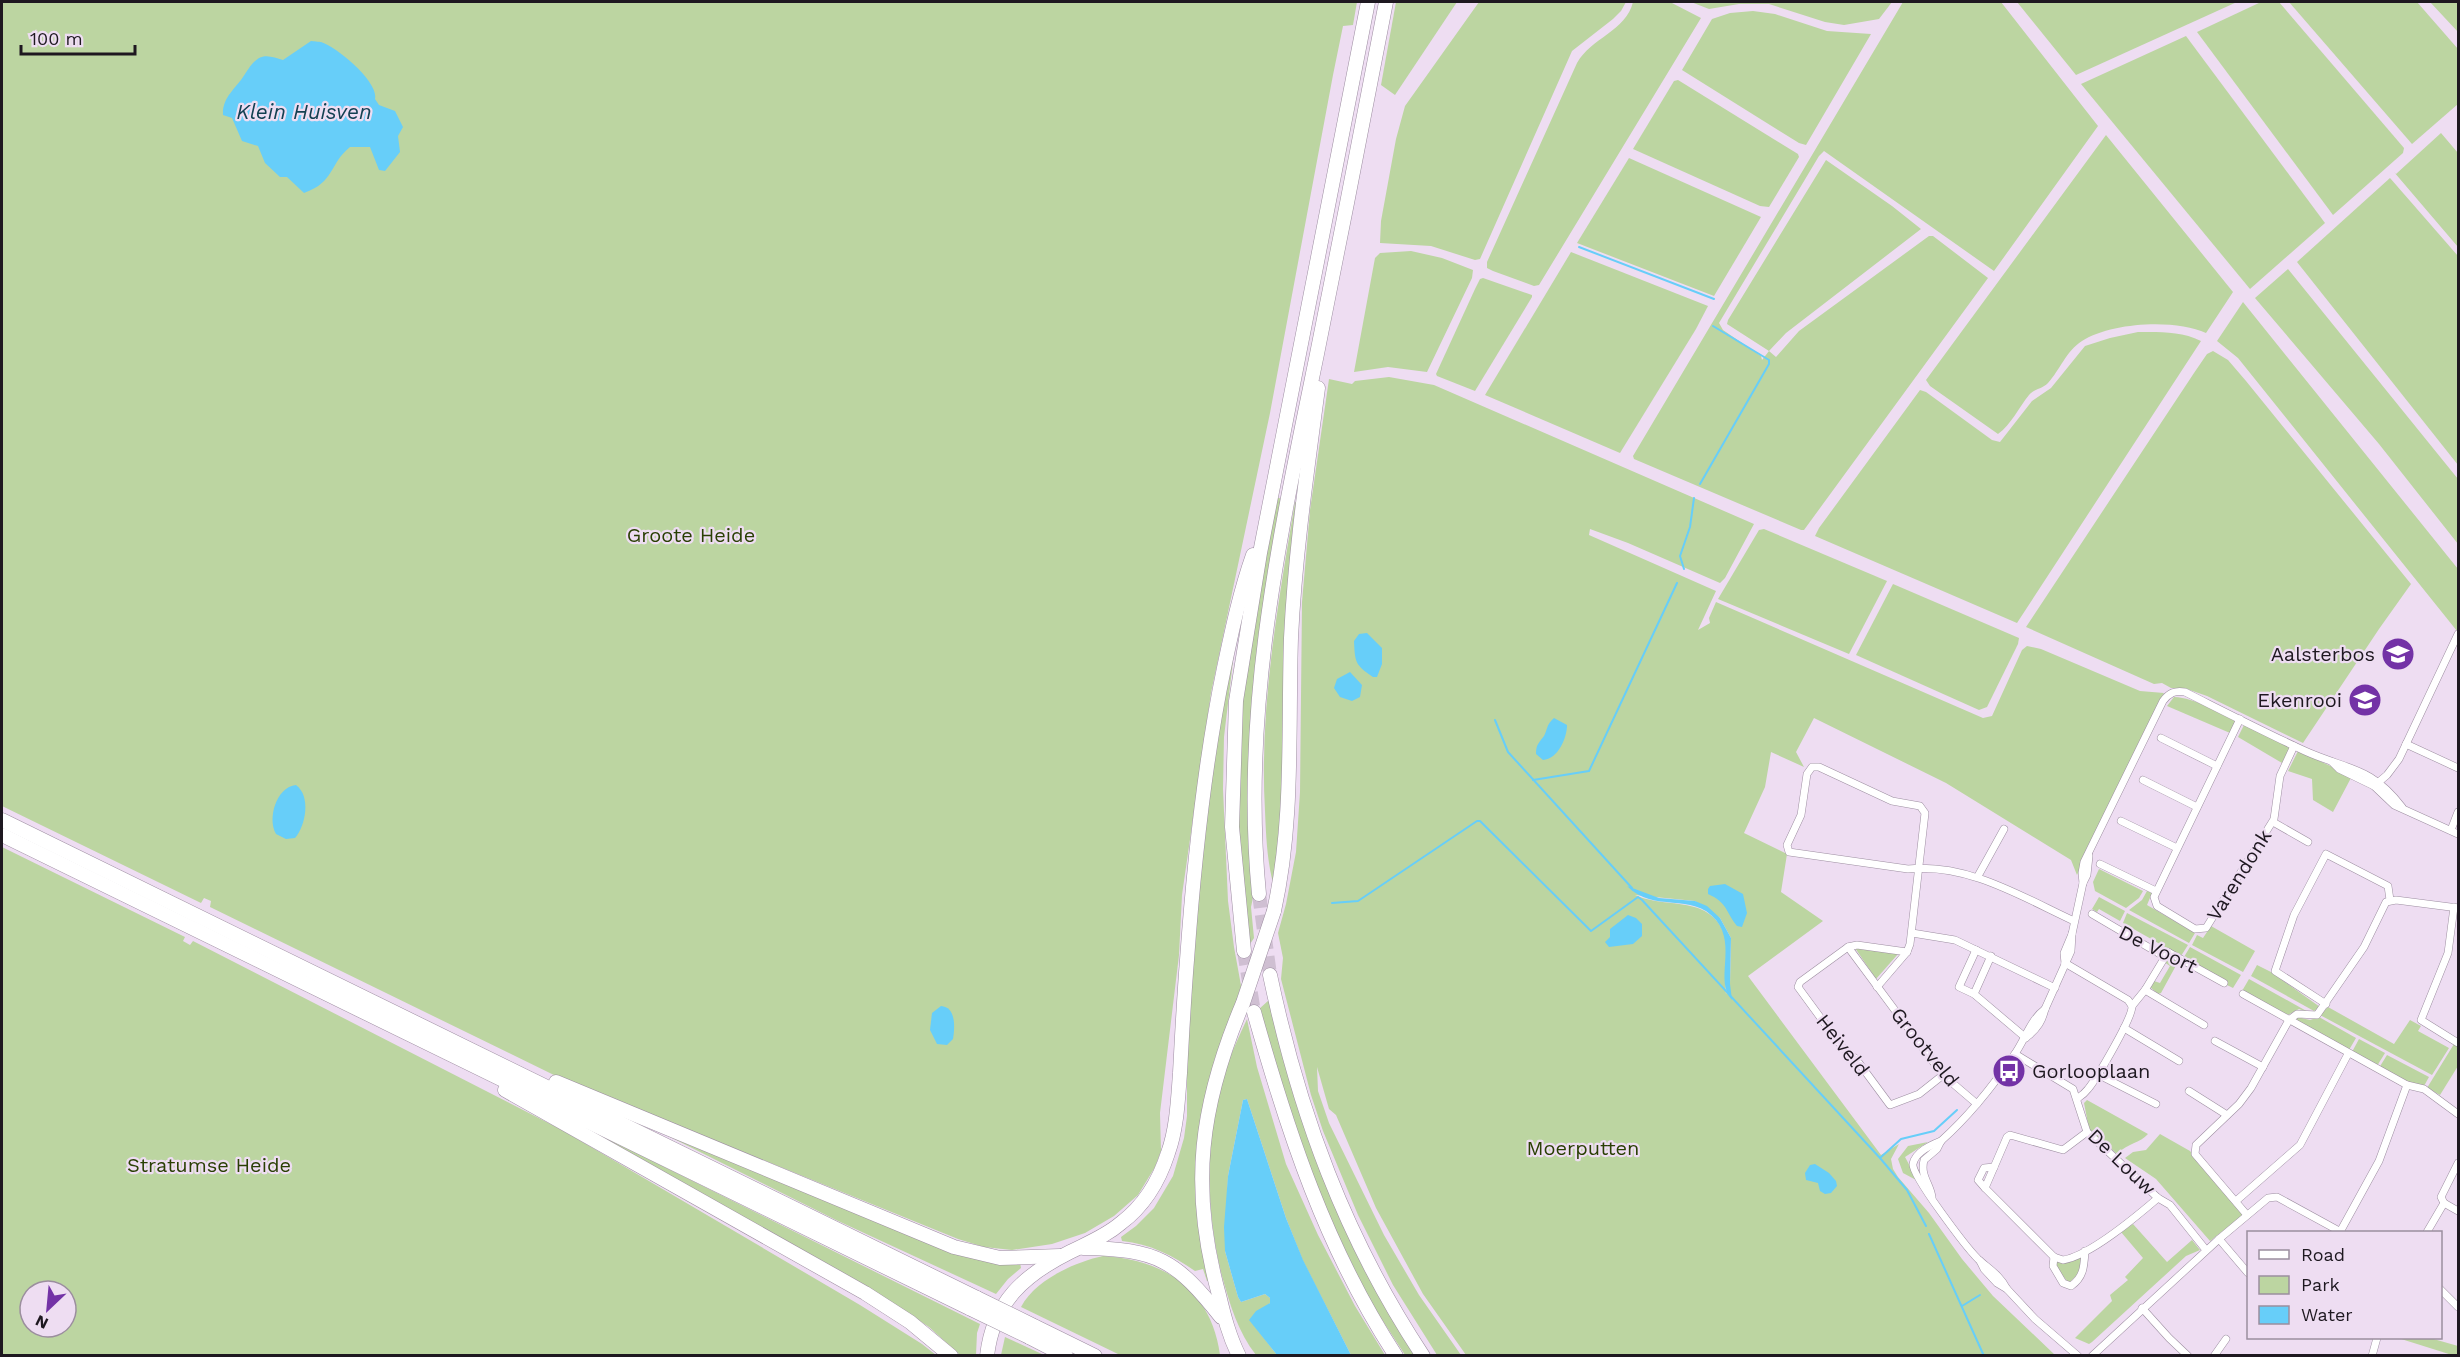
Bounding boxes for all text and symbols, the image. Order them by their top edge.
scale bar [21,18,135,56]
text: 100 m [30,28,83,49]
water label: Klein Huisven [236,99,372,124]
park label: Groote Heide [627,523,755,547]
school or university icon: Aalsterbos [2380,636,2416,672]
place label: Aalsterbos [2271,642,2375,666]
school or university icon: Ekenrooi [2347,682,2383,718]
place label: Ekenrooi [2257,688,2342,712]
street label: Varendonk [2202,825,2276,925]
street label: De Voort [2115,920,2202,978]
street label: Grootveld [1886,1002,1964,1092]
street label: Heiveld [1811,1009,1875,1081]
bus stop icon: Gorlooplaan [1991,1053,2027,1089]
place label: Gorlooplaan [2032,1059,2150,1083]
street label: De Louw [2083,1124,2161,1201]
park label: Moerputten [1527,1136,1639,1160]
park label: Stratumse Heide [127,1153,291,1177]
legend [2247,1231,2442,1339]
text: Road [2301,1244,2345,1265]
text: Park [2301,1274,2340,1295]
north arrow [18,1279,78,1339]
text: Water [2301,1304,2353,1325]
text: N [32,1311,51,1333]

